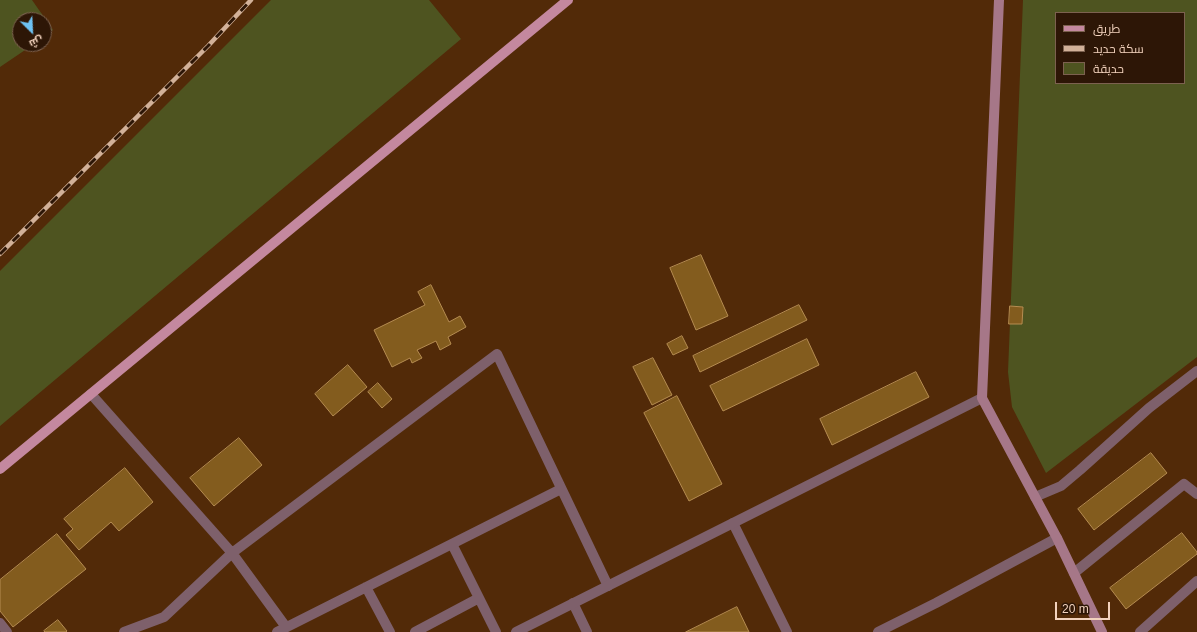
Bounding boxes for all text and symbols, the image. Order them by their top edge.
north arrow [12,12,52,52]
legend [1055,12,1185,84]
text: طريق [1093,22,1120,36]
text: ش [28,34,45,50]
text: سكة حديد [1093,42,1144,56]
text: حديقة [1093,62,1124,76]
scale bar [1057,594,1112,620]
text: 20 m [1062,602,1089,616]

